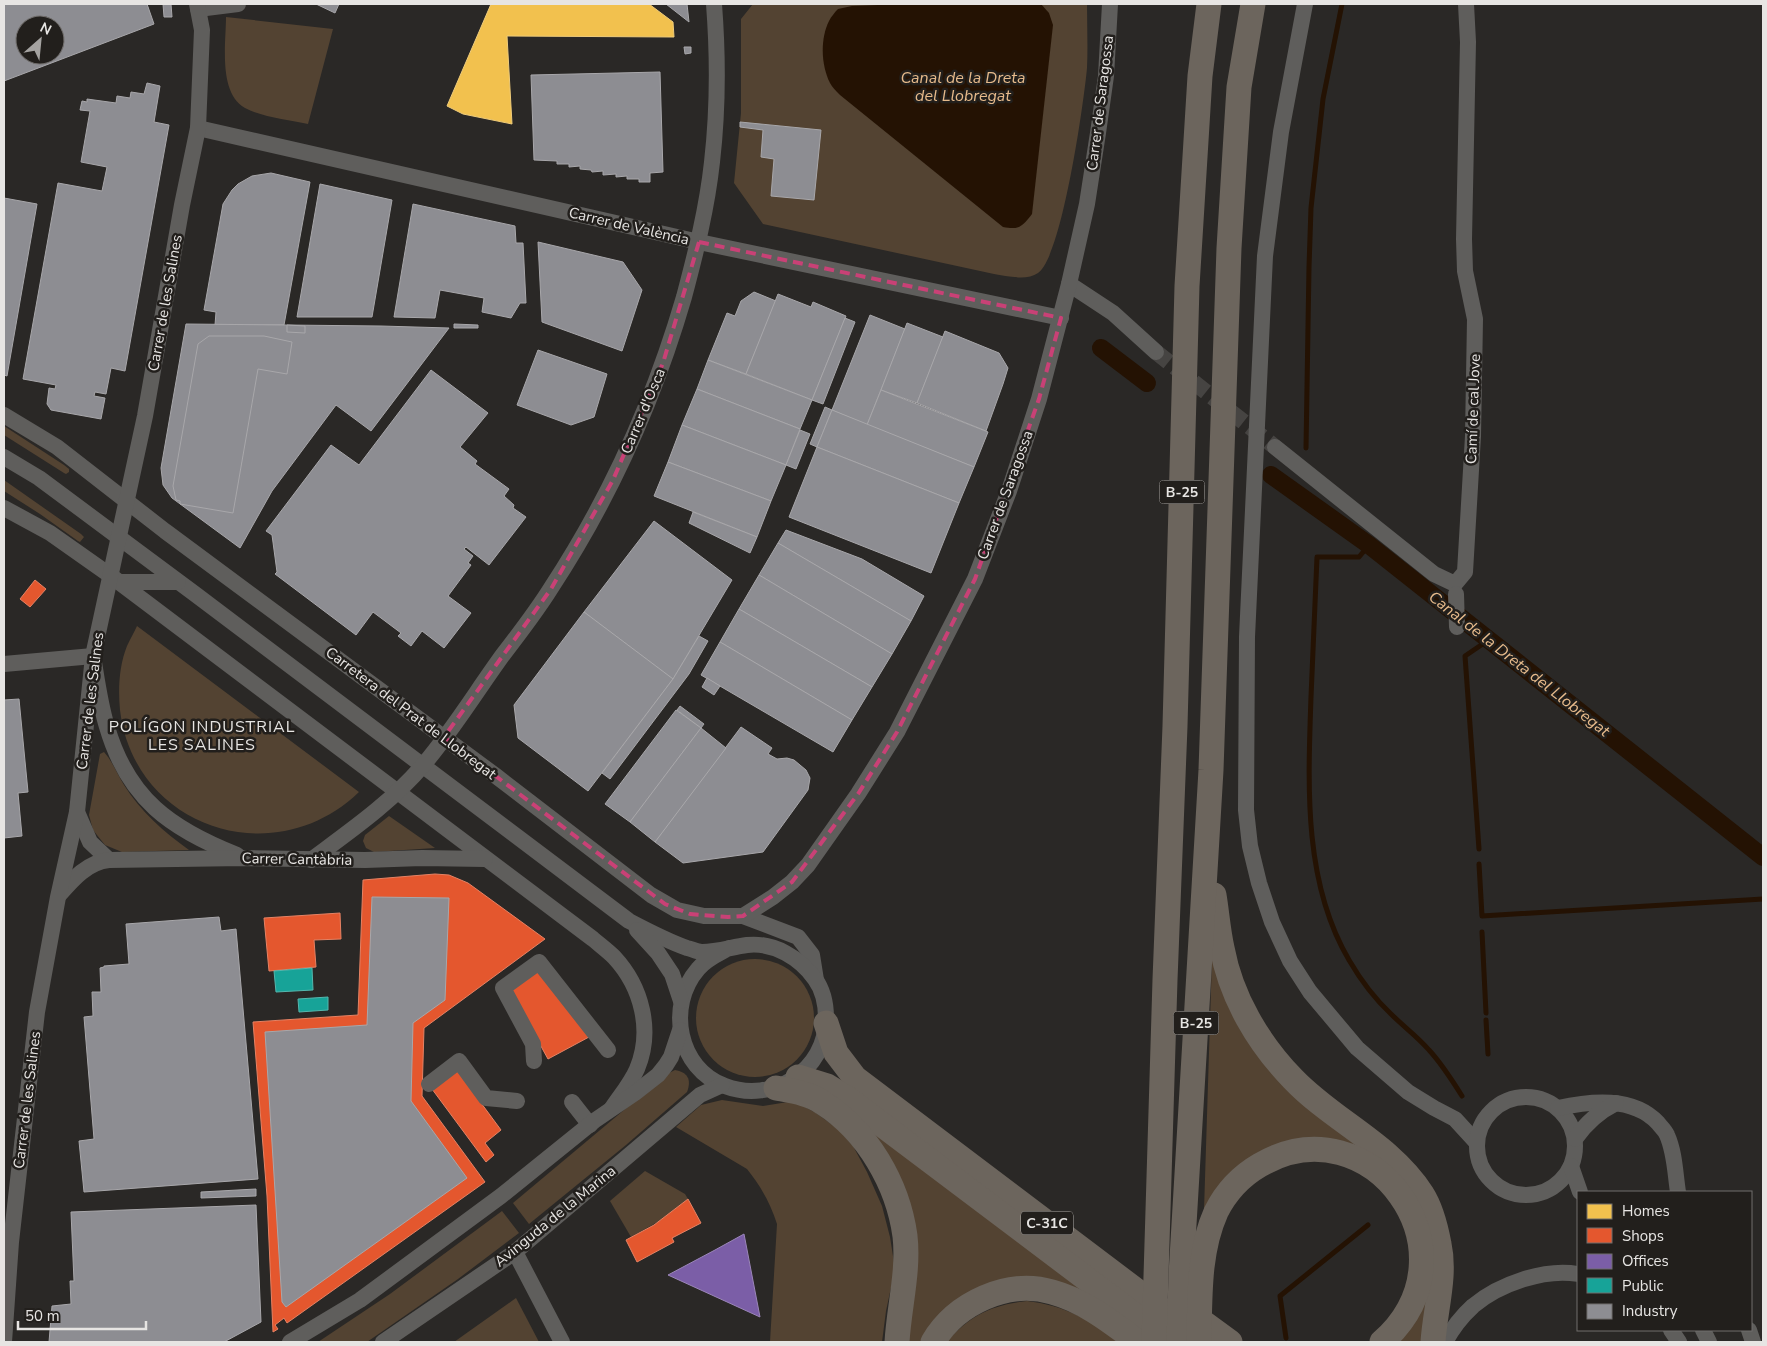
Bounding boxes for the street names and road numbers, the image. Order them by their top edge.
street label: Carrer de Saragossa [1082,34,1118,172]
street label: Carrer de València [567,202,691,250]
street label: Carrer de les Salines [143,233,187,373]
street label: Camí de cal Jove [1461,353,1485,465]
street label: Carrer d'Osca [616,365,670,457]
street label: Carrer de Saragossa [972,428,1038,562]
road number: B-25 [1160,481,1204,504]
street label: Carrer de les Salines [72,631,108,771]
street label: Carretera del Prat de Llobregat [322,642,501,784]
street label: Carrer Cantàbria [241,848,353,870]
road number: B-25 [1174,1011,1218,1034]
street label: Carrer de les Salines [9,1030,45,1170]
street label: Avinguda de la Marina [490,1161,620,1271]
road number: C-31C [1021,1212,1073,1234]

